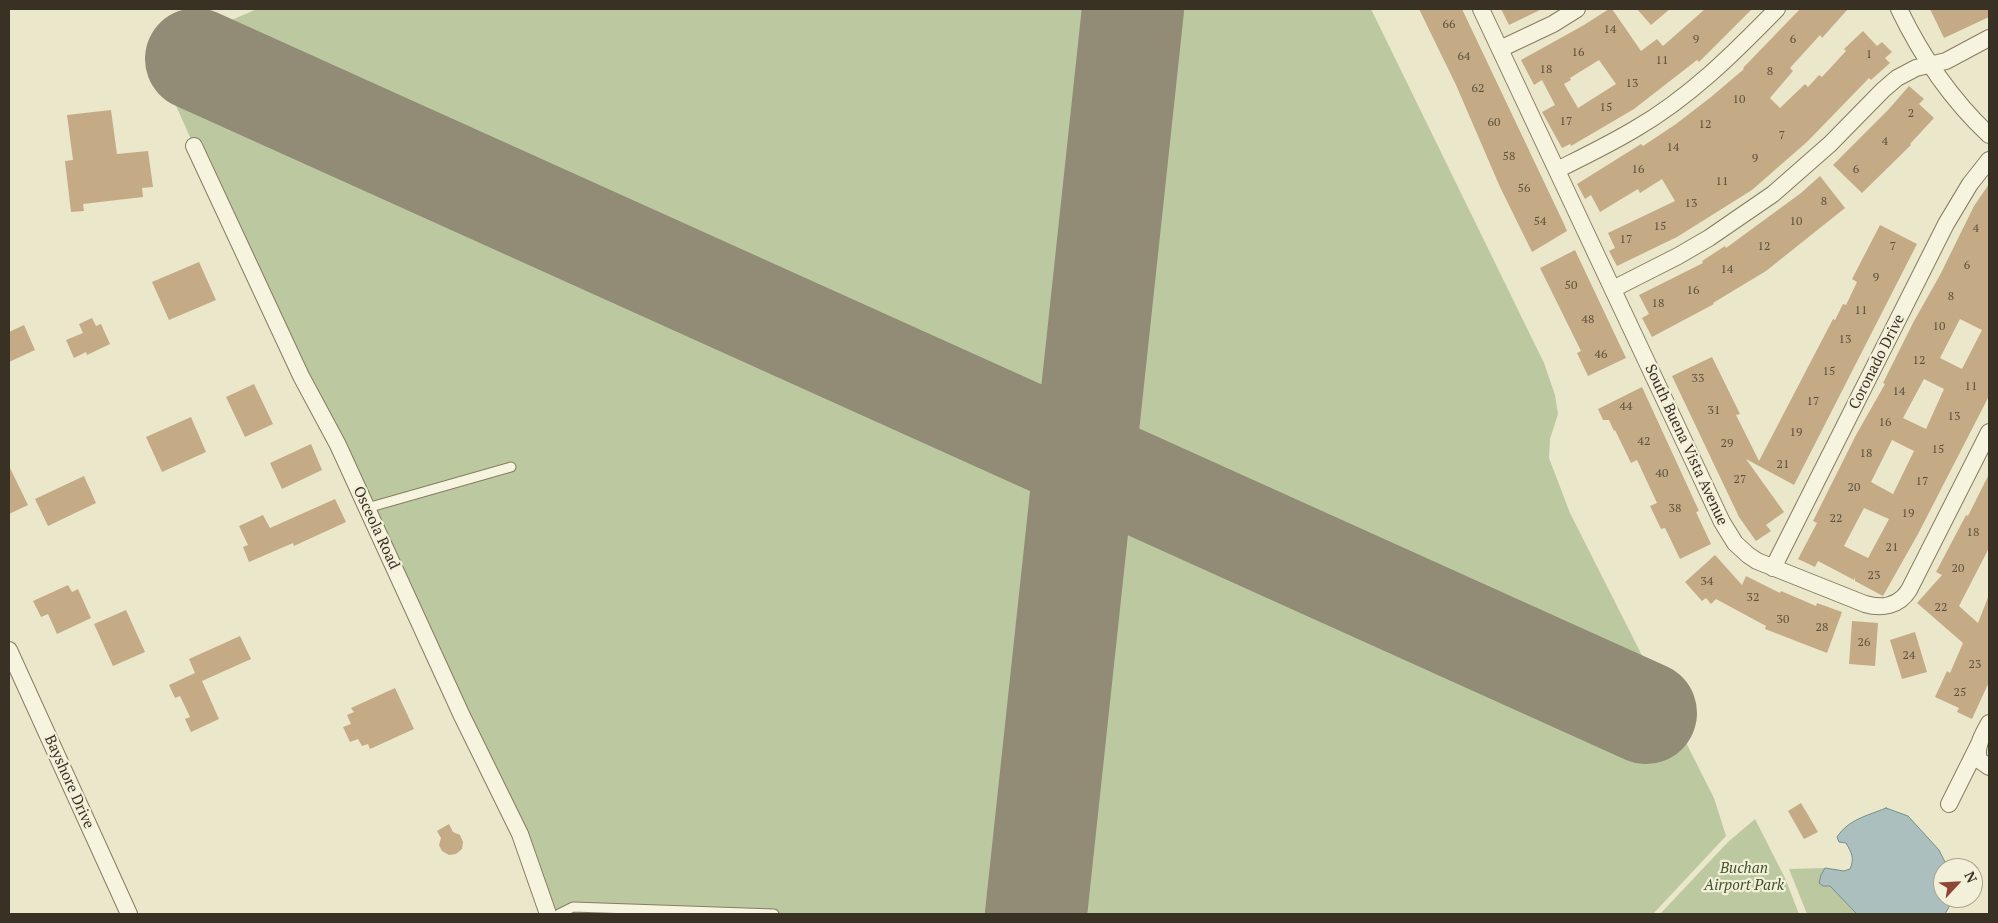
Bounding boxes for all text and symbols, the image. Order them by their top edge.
house number: 66 [1443,18,1455,32]
house number: 14 [1604,23,1616,37]
house number: 9 [1693,33,1699,47]
house number: 6 [1790,33,1796,47]
house number: 16 [1572,46,1584,60]
house number: 1 [1866,48,1872,62]
house number: 64 [1458,50,1470,64]
house number: 11 [1656,54,1668,68]
house number: 18 [1540,63,1552,77]
house number: 8 [1767,65,1773,79]
house number: 13 [1626,77,1638,91]
house number: 62 [1472,82,1484,96]
house number: 10 [1733,93,1745,107]
house number: 15 [1600,101,1612,115]
house number: 2 [1908,107,1914,121]
house number: 17 [1560,115,1572,129]
house number: 60 [1488,116,1500,130]
house number: 12 [1699,118,1711,132]
house number: 7 [1779,129,1785,143]
house number: 4 [1882,135,1888,149]
house number: 14 [1667,141,1679,155]
house number: 58 [1503,150,1515,164]
house number: 9 [1752,152,1758,166]
house number: 16 [1632,163,1644,177]
house number: 6 [1853,163,1859,177]
house number: 11 [1716,175,1728,189]
house number: 56 [1518,182,1530,196]
house number: 8 [1821,195,1827,209]
house number: 13 [1685,197,1697,211]
house number: 54 [1534,215,1546,229]
house number: 10 [1790,215,1802,229]
house number: 15 [1654,220,1666,234]
house number: 4 [1973,222,1979,236]
house number: 17 [1620,233,1632,247]
house number: 12 [1758,240,1770,254]
house number: 7 [1890,240,1896,254]
house number: 6 [1964,259,1970,273]
house number: 14 [1721,263,1733,277]
house number: 9 [1873,271,1879,285]
house number: 50 [1565,279,1577,293]
house number: 16 [1687,284,1699,298]
house number: 8 [1948,290,1954,304]
house number: 18 [1652,297,1664,311]
house number: 11 [1855,304,1867,318]
street label: Coronado Drive [1845,312,1909,412]
house number: 48 [1582,313,1594,327]
house number: 10 [1933,320,1945,334]
house number: 13 [1839,333,1851,347]
house number: 46 [1595,348,1607,362]
house number: 12 [1913,354,1925,368]
street label: South Buena Vista Avenue [1641,362,1731,528]
house number: 15 [1823,365,1835,379]
house number: 33 [1692,372,1704,386]
house number: 11 [1965,380,1977,394]
house number: 14 [1893,385,1905,399]
house number: 17 [1807,395,1819,409]
house number: 44 [1620,400,1632,414]
house number: 31 [1708,404,1720,418]
house number: 13 [1948,410,1960,424]
house number: 16 [1879,416,1891,430]
house number: 19 [1790,426,1802,440]
house number: 42 [1638,435,1650,449]
house number: 29 [1721,437,1733,451]
house number: 15 [1932,443,1944,457]
house number: 18 [1860,447,1872,461]
house number: 21 [1777,458,1789,472]
house number: 40 [1656,467,1668,481]
house number: 27 [1734,473,1746,487]
house number: 17 [1916,475,1928,489]
house number: 20 [1848,481,1860,495]
street label: Osceola Road [349,484,403,572]
house number: 38 [1669,502,1681,516]
house number: 19 [1902,507,1914,521]
house number: 22 [1830,512,1842,526]
house number: 18 [1967,526,1979,540]
house number: 21 [1886,541,1898,555]
house number: 20 [1952,562,1964,576]
house number: 23 [1868,569,1880,583]
house number: 34 [1701,575,1713,589]
house number: 32 [1747,591,1759,605]
house number: 22 [1935,601,1947,615]
house number: 30 [1777,613,1789,627]
house number: 28 [1816,621,1828,635]
house number: 26 [1858,636,1870,650]
house number: 24 [1903,649,1915,663]
house number: 23 [1969,658,1981,672]
house number: 25 [1954,686,1966,700]
street label: Bayshore Drive [40,732,98,832]
north arrow [1933,858,1983,908]
park label: Buchan Airport Park [1704,860,1784,895]
text: N [1960,868,1982,886]

